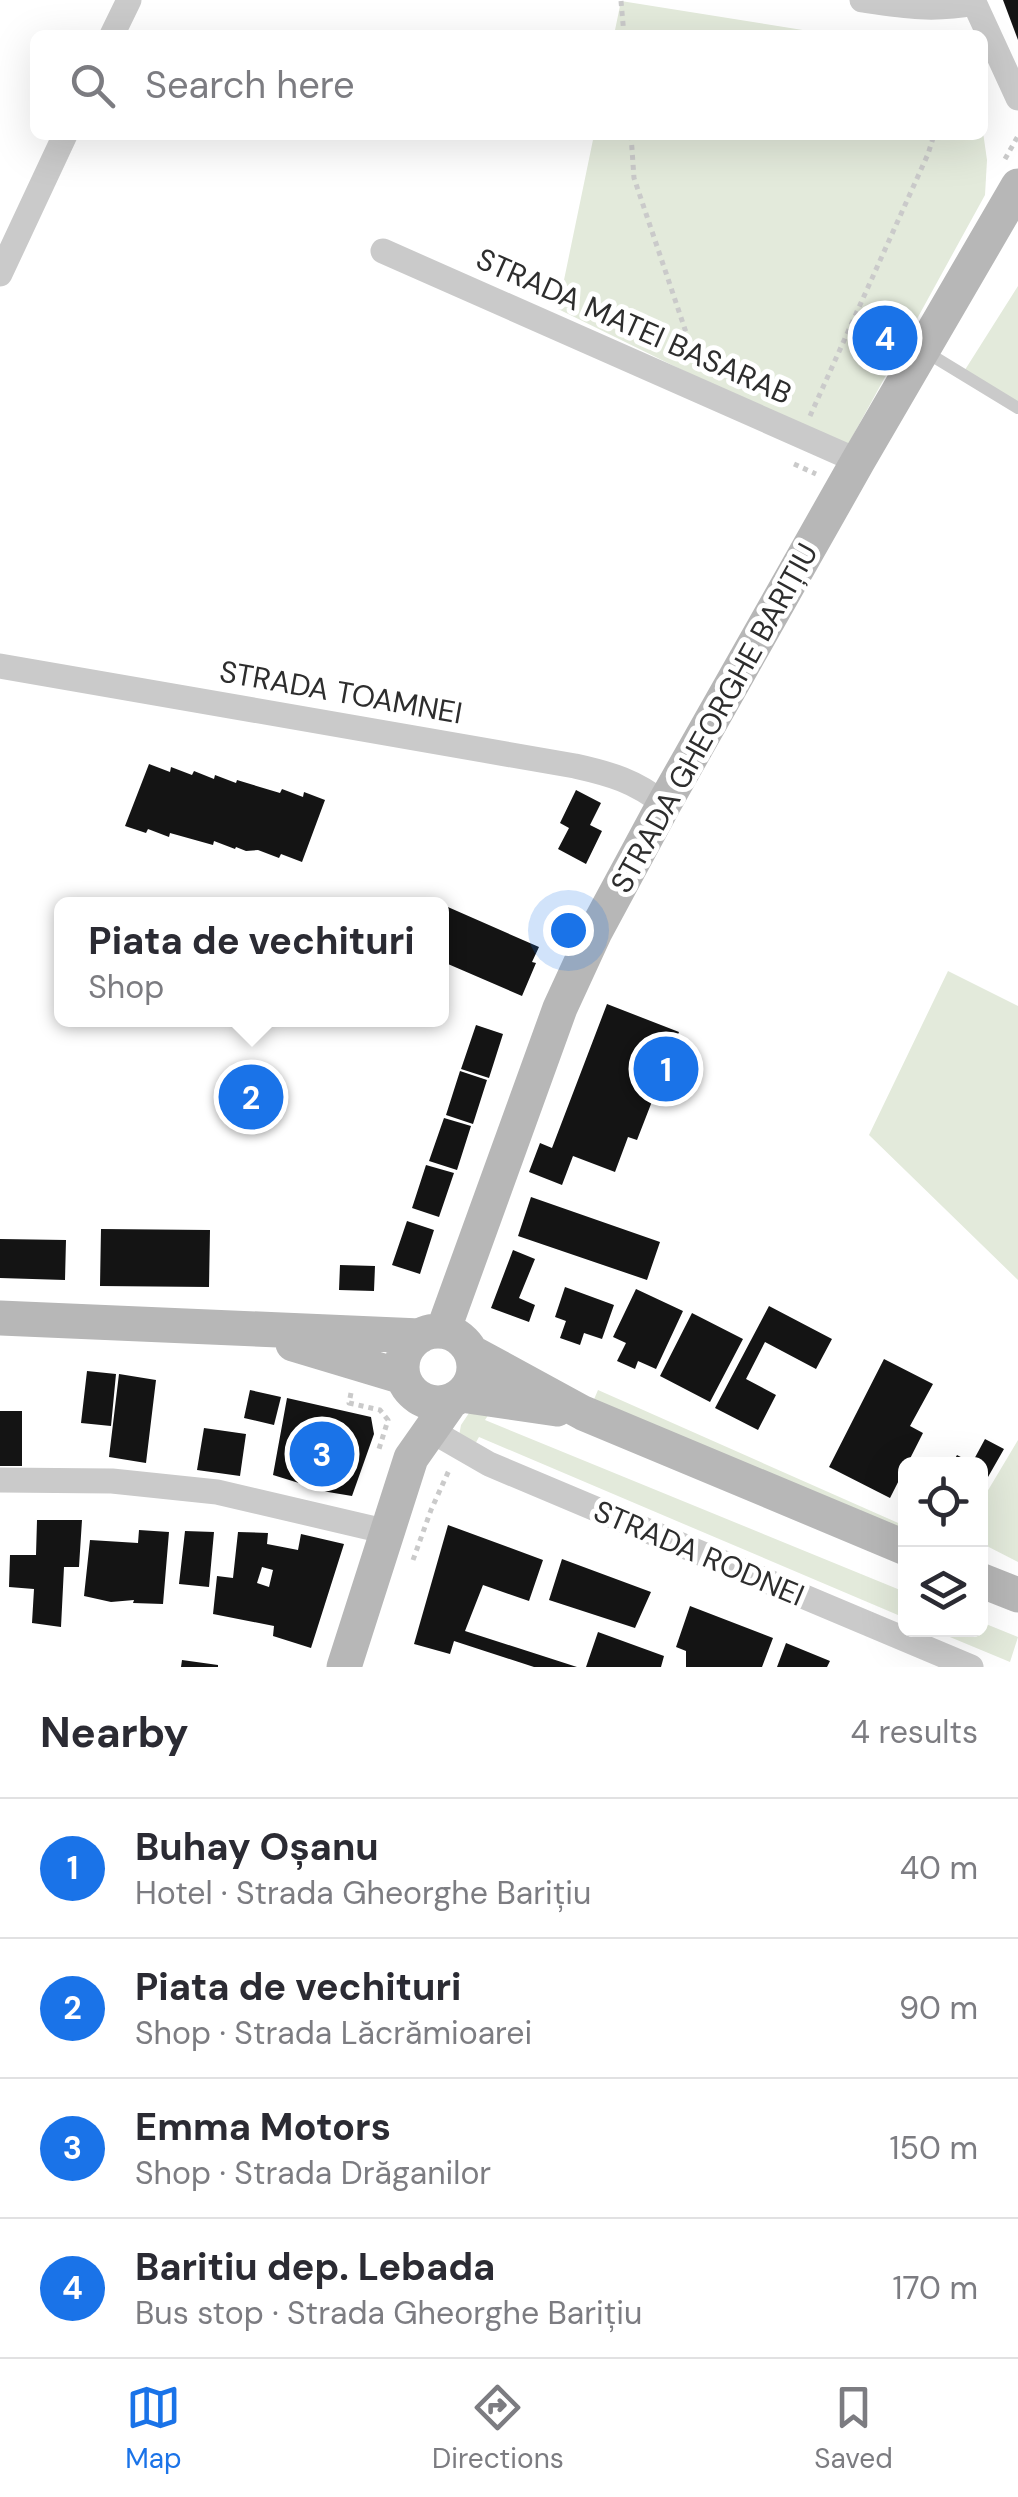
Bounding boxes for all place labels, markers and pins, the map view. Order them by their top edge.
pin: 4 [852,300,918,376]
pin: 1 [634,1032,698,1106]
pin: 2 [218,1060,284,1134]
pin: 3 [290,1416,354,1492]

